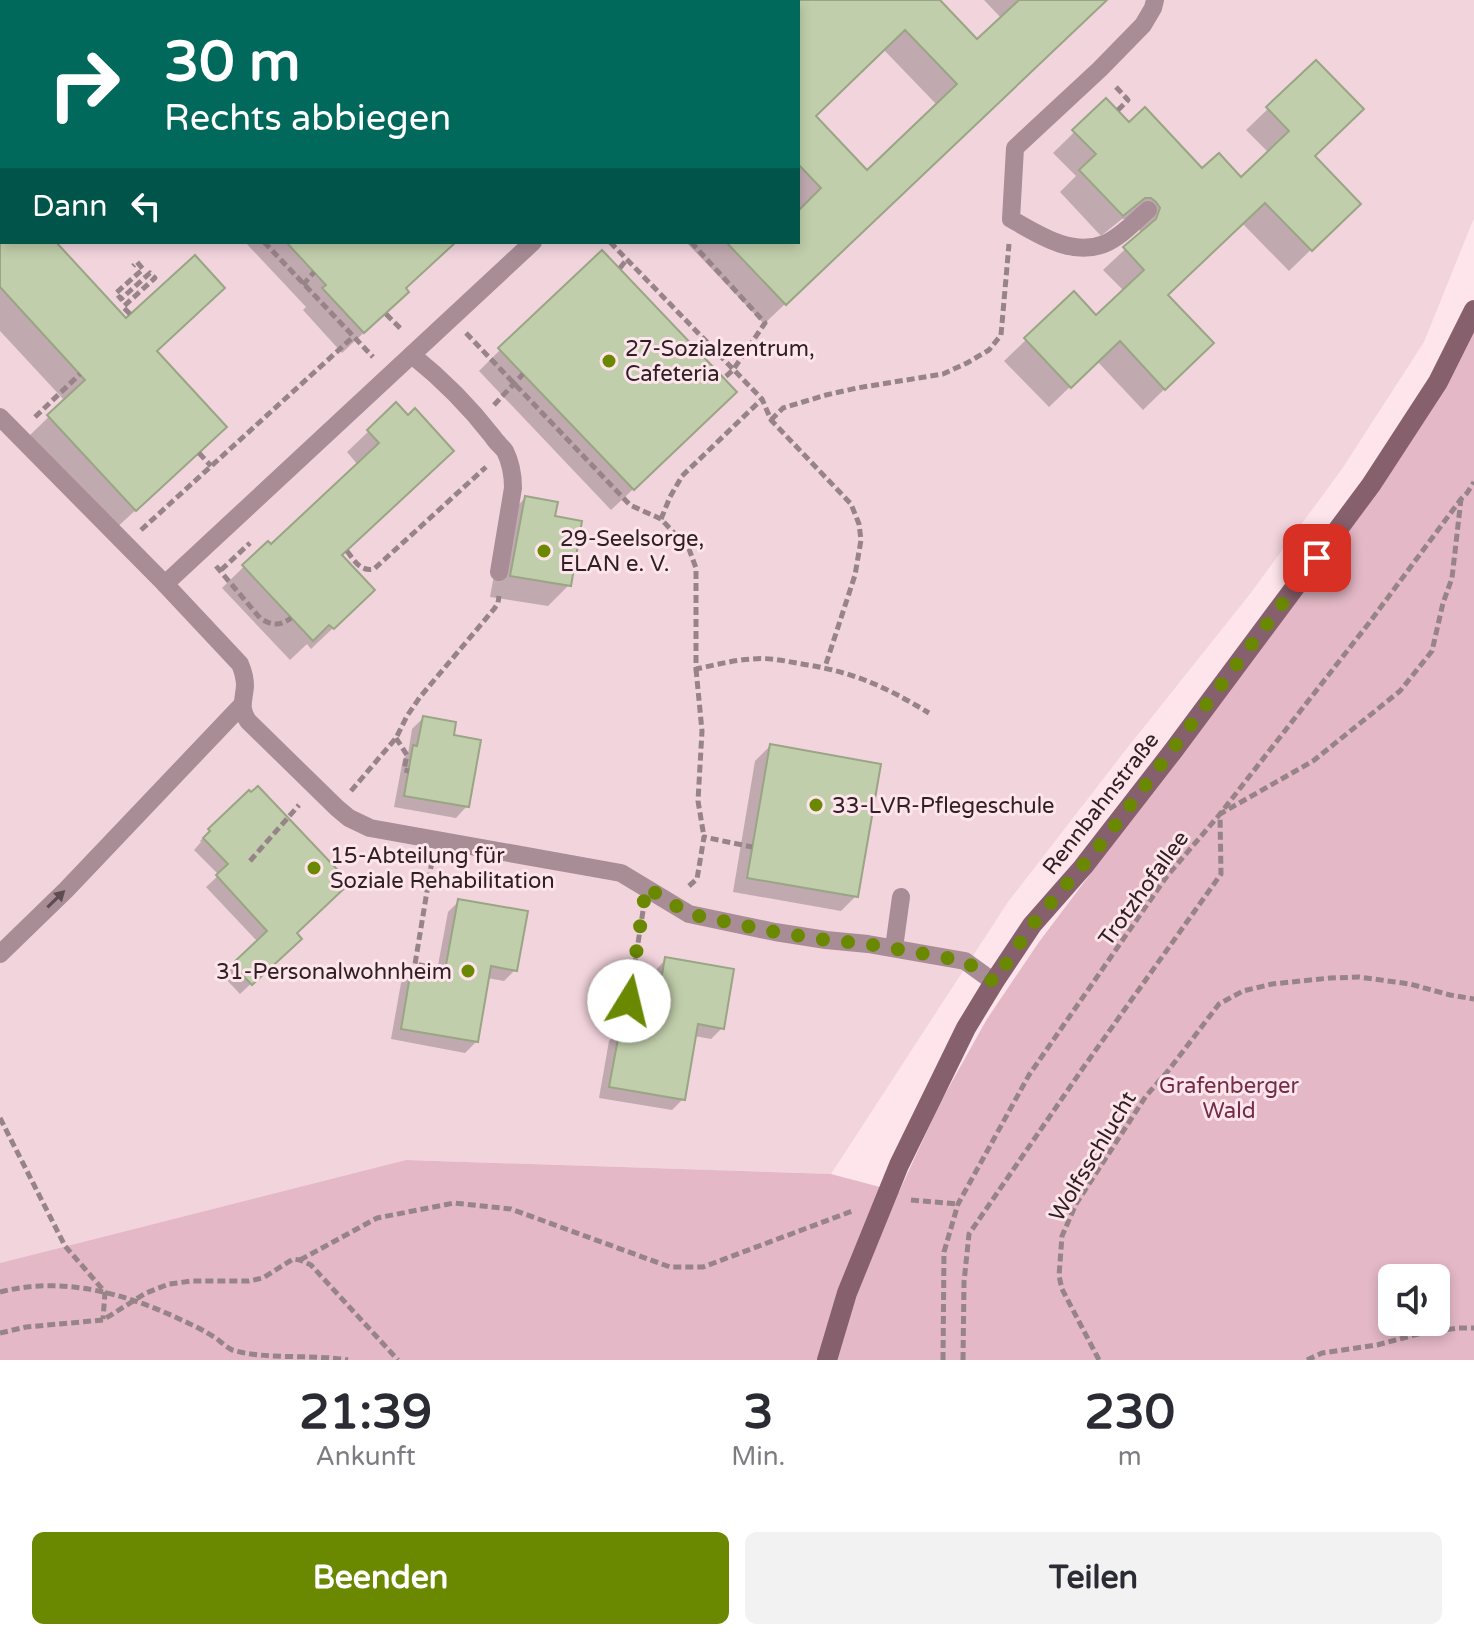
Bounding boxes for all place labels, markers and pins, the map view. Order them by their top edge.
place label: 27-Sozialzentrum, Cafeteria [625,336,815,387]
marker: 27-Sozialzentrum, Cafeteria [600,352,618,370]
pin [1283,524,1351,592]
place label: 29-Seelsorge, ELAN e. V. [560,526,704,577]
marker: 29-Seelsorge, ELAN e. V. [535,542,553,560]
place label: 33-LVR-Pflegeschule [832,793,1055,819]
marker: 33-LVR-Pflegeschule [807,796,825,814]
place label: 15-Abteilung für Soziale Rehabilitation [330,843,555,894]
marker: 15-Abteilung für Soziale Rehabilitation [305,859,323,877]
place label: 31-Personalwohnheim [216,959,452,985]
marker: 31-Personalwohnheim [459,962,477,980]

